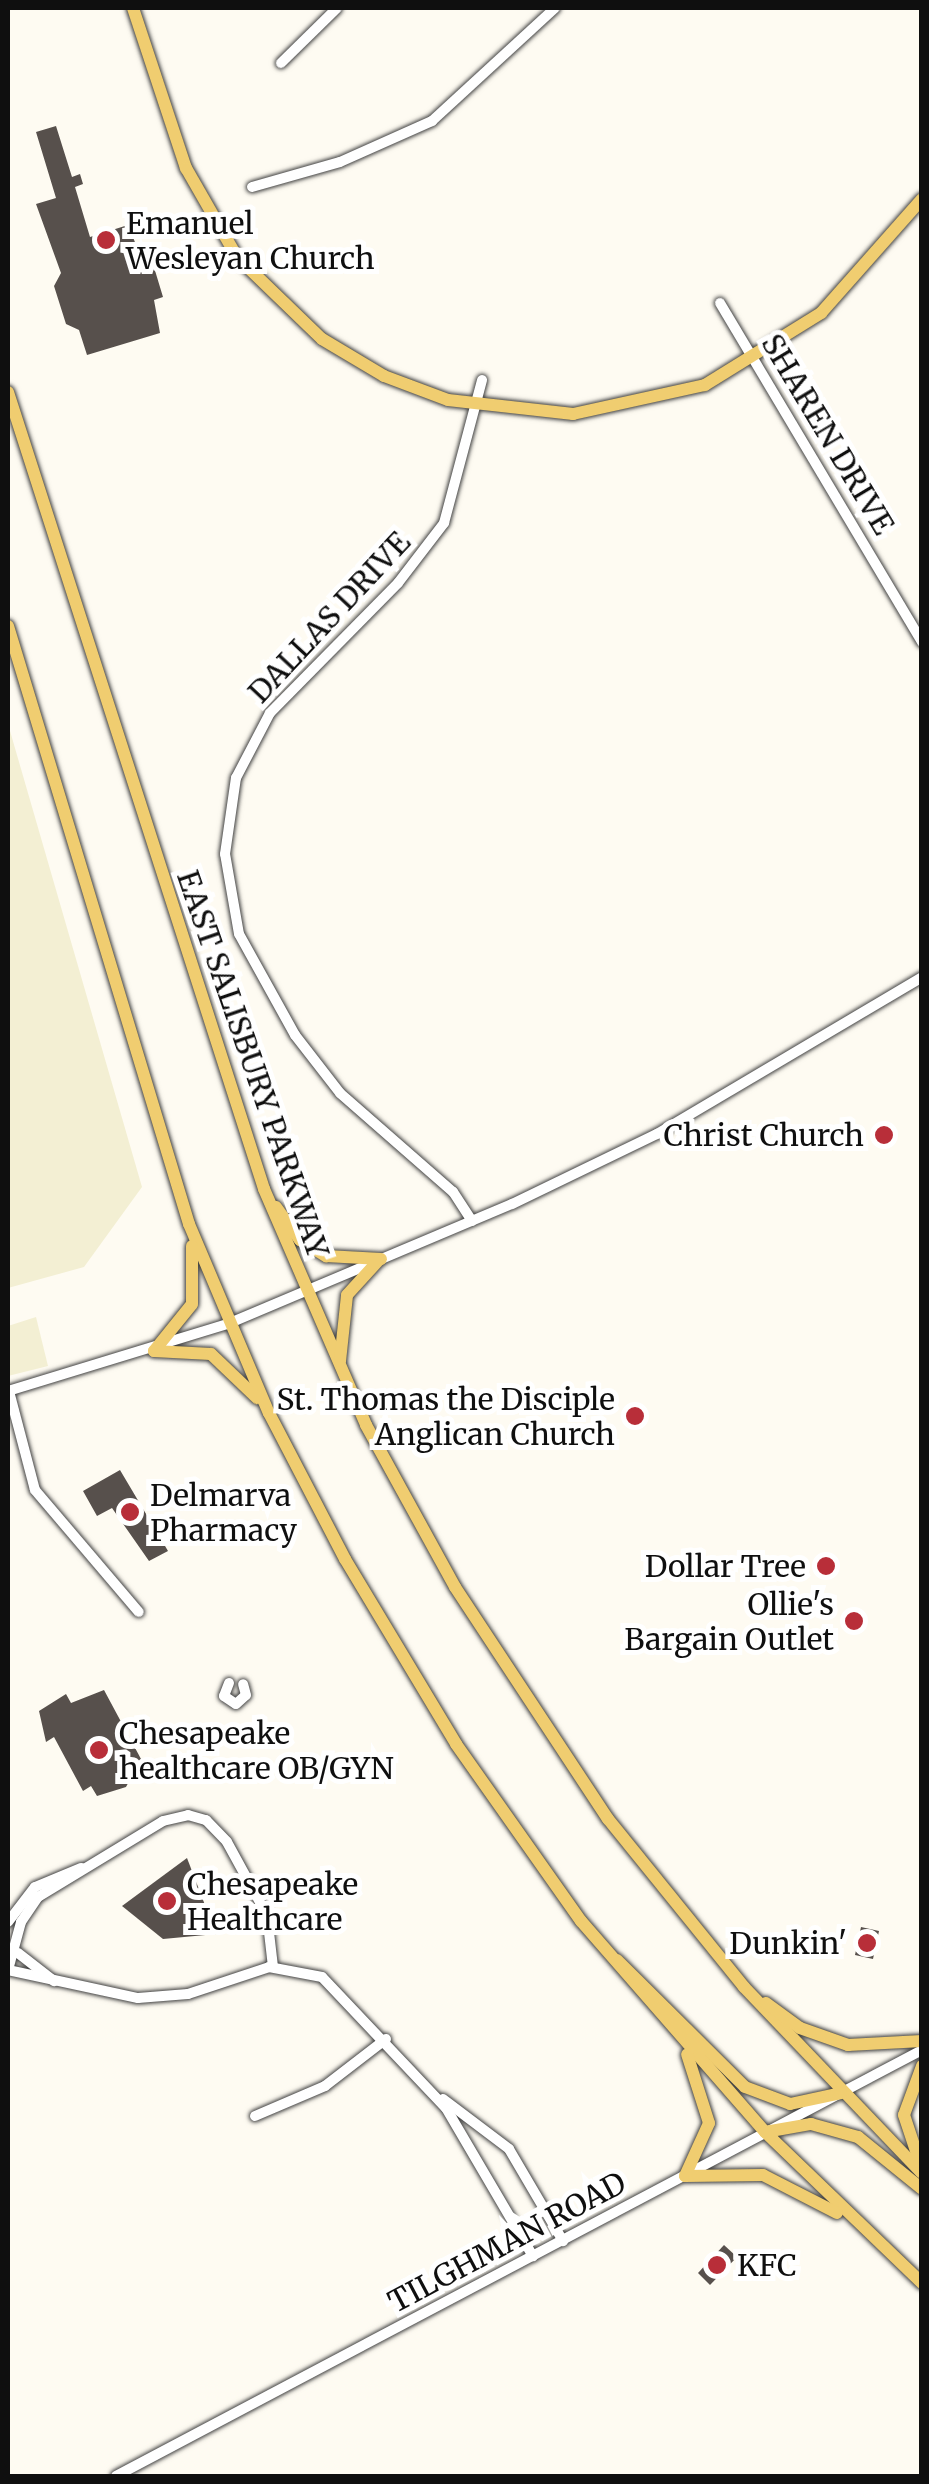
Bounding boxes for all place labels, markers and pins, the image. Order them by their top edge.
place label: Emanuel Wesleyan Church [126,205,375,276]
marker: Emanuel Wesleyan Church [95,229,117,251]
place label: Christ Church [663,1117,864,1153]
marker: Christ Church [873,1124,895,1146]
place label: St. Thomas the Disciple Anglican Church [276,1381,615,1452]
marker: St. Thomas the Disciple Anglican Church [624,1405,646,1427]
place label: Delmarva Pharmacy [150,1477,297,1548]
marker: Delmarva Pharmacy [119,1501,141,1523]
place label: Dollar Tree [645,1548,806,1584]
marker: Dollar Tree [815,1555,837,1577]
place label: Ollie's Bargain Outlet [624,1586,834,1656]
marker: Ollie's Bargain Outlet [843,1610,865,1632]
place label: Chesapeake healthcare OB/GYN [119,1715,394,1786]
marker: Chesapeake healthcare OB/GYN [88,1739,110,1761]
place label: Chesapeake Healthcare [187,1866,358,1936]
marker: Chesapeake Healthcare [156,1890,178,1912]
place label: Dunkin' [729,1925,847,1961]
marker: Dunkin' [856,1932,878,1954]
place label: KFC [737,2247,797,2283]
marker: KFC [706,2254,728,2276]

